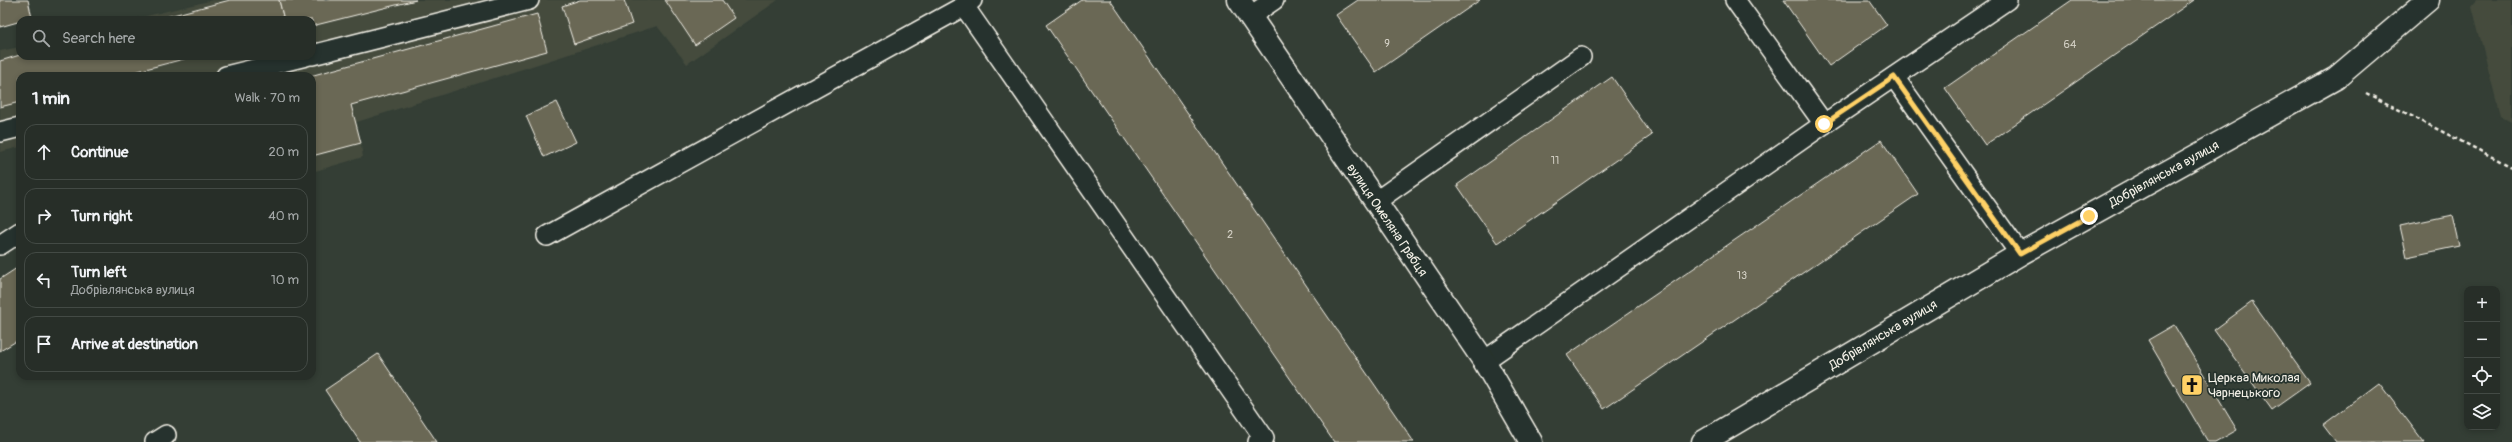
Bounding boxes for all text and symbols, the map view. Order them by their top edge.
search box [16,16,316,60]
icon: search [30,27,52,49]
text: Search here [62,29,135,48]
house number: 9 [1384,37,1390,50]
house number: 64 [2064,38,2077,51]
text: 1 min [32,88,70,109]
text: Walk · 70 m [234,90,300,106]
route start [1815,115,1833,133]
street label: Добрівлянська вулиця [2105,137,2222,211]
icon: ahead [33,141,55,163]
text: Continue [71,143,129,162]
text: 20 m [268,144,299,160]
house number: 11 [1551,154,1559,167]
street label: вулиця Омеляна Грабця [1343,160,1431,280]
icon: right [33,205,55,227]
text: Turn right [71,207,132,226]
route end [2080,207,2098,225]
text: 40 m [268,208,299,224]
house number: 2 [1227,228,1233,241]
text: Turn left [71,263,127,282]
icon: left [33,269,55,291]
house number: 13 [1737,269,1747,282]
text: 10 m [271,272,299,288]
text: Добрівлянська вулиця [71,282,195,298]
map controls [2464,286,2500,430]
button: + [2464,286,2500,322]
street label: Добрівлянська вулиця [1825,296,1940,374]
button: − [2464,322,2500,358]
icon: arrive [33,333,55,355]
text: Arrive at destination [71,335,198,354]
button: locate [2464,358,2500,394]
place label: Церква Миколая Чарнецького [2208,370,2300,401]
church icon: Церква Миколая Чарнецького [2179,372,2205,398]
button: layers [2464,394,2500,430]

